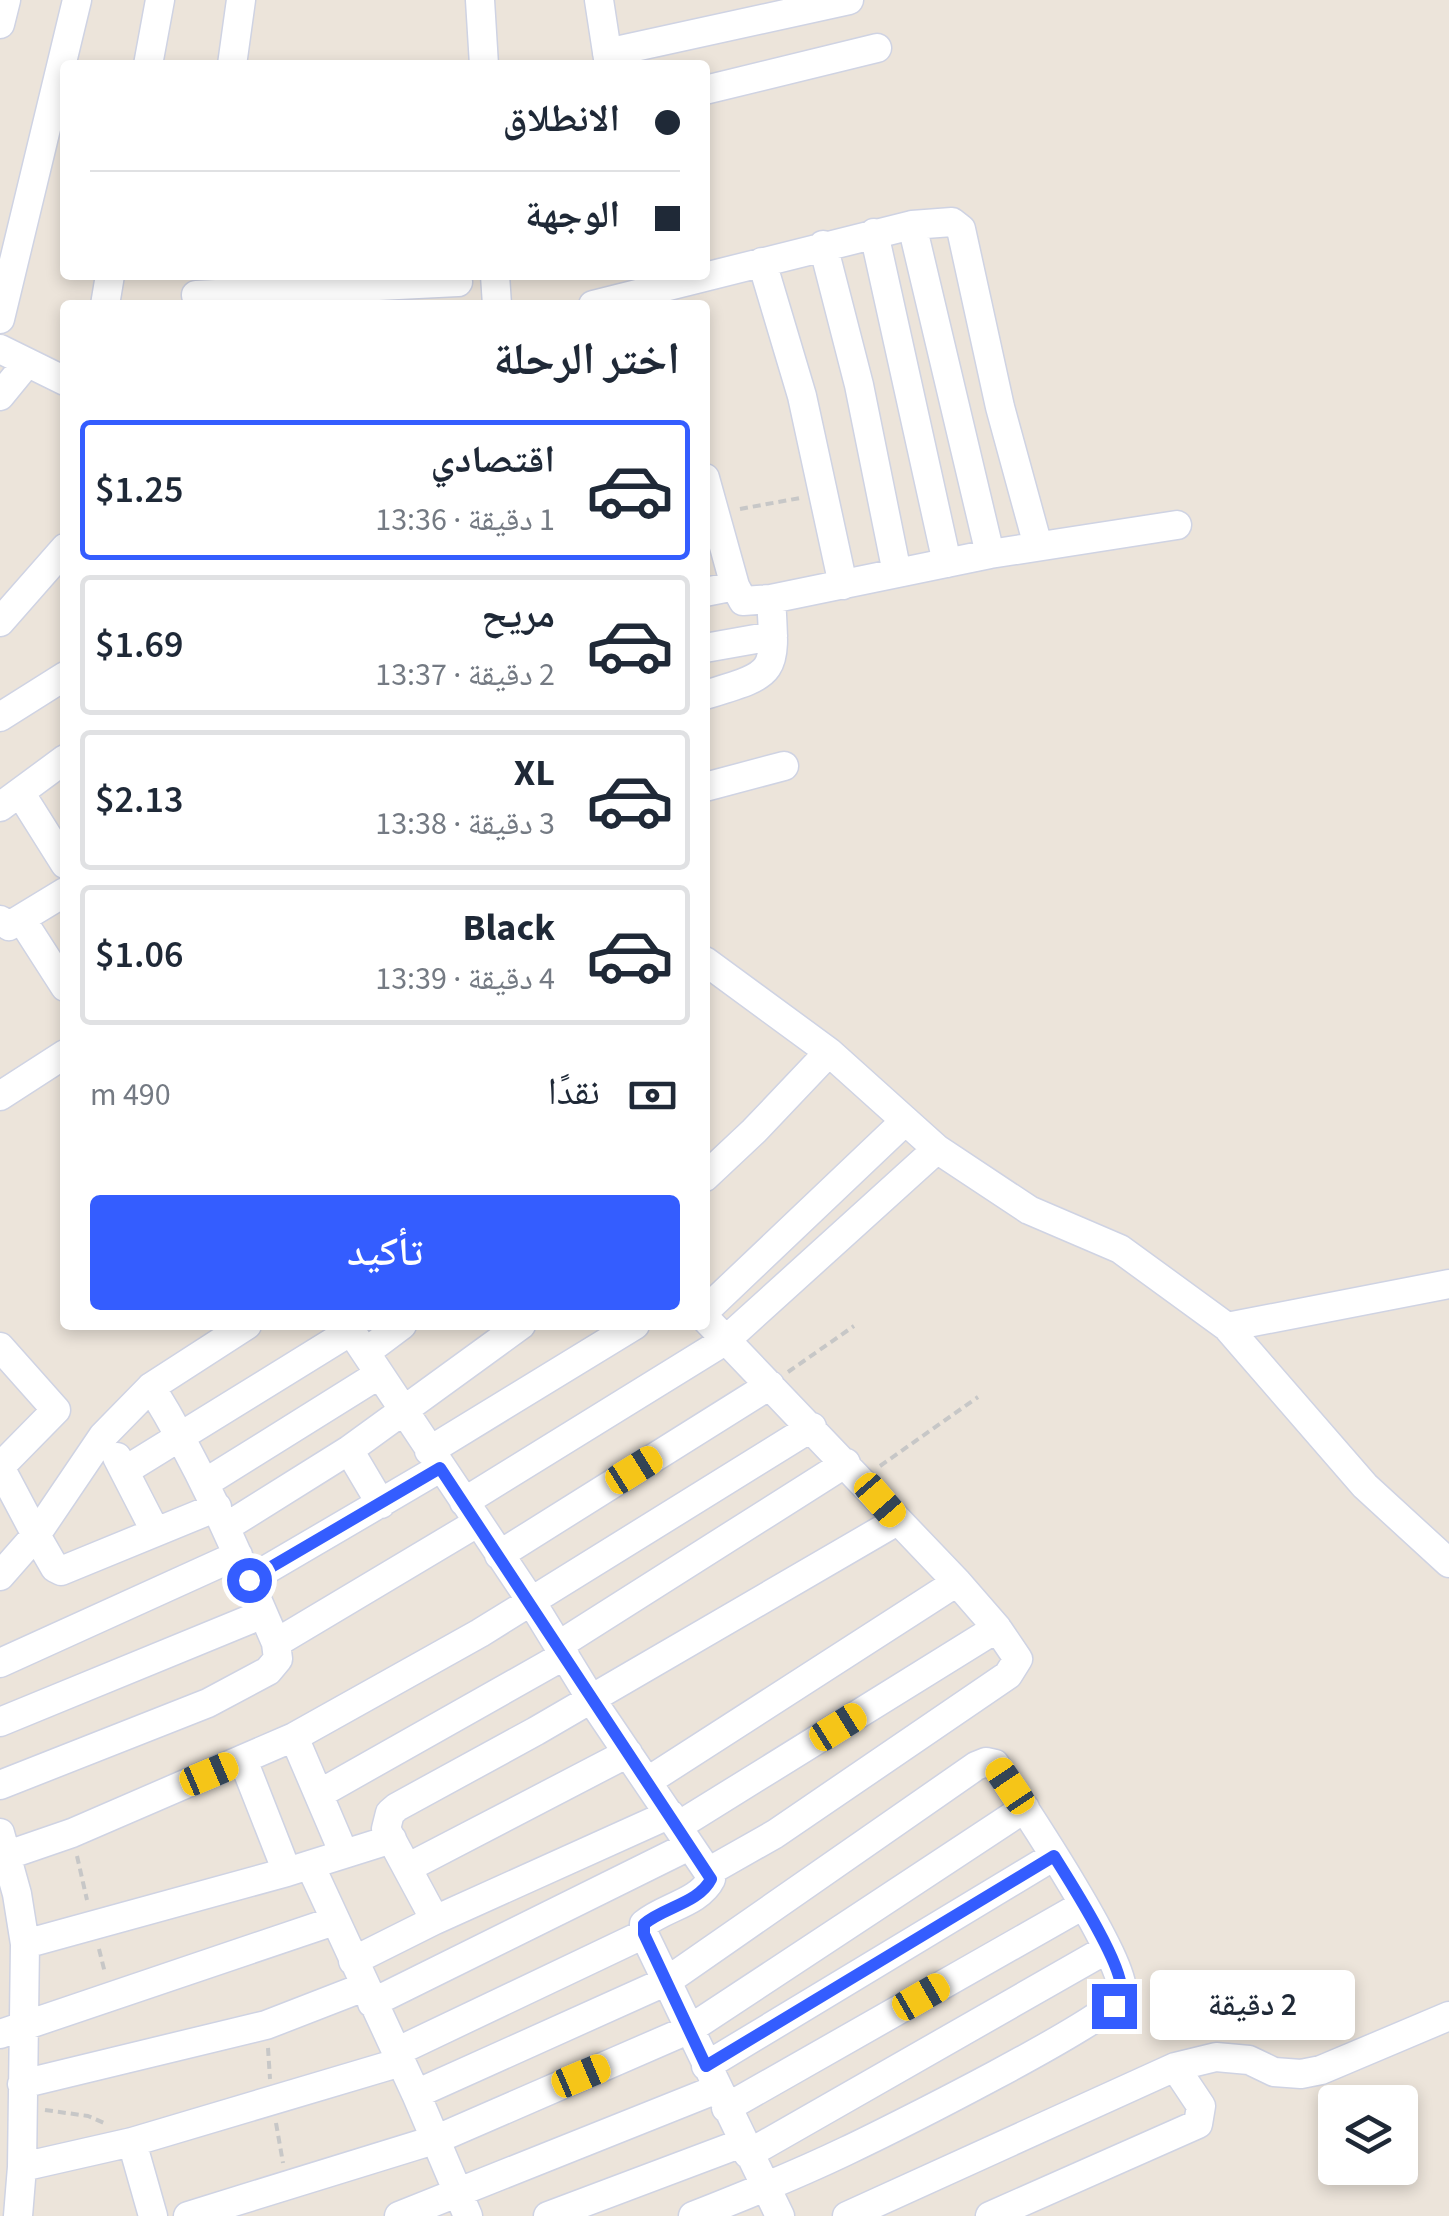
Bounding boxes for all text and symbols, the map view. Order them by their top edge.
text: الانطلاق [502,92,620,146]
text: الوجهة [525,188,620,242]
text: اختر الرحلة [494,328,680,392]
text: اقتصادي [431,433,555,487]
icon: car [585,445,675,535]
text: $1.25 [95,463,183,517]
text: 1 دقيقة · 13:36 [375,497,555,543]
text: مريح [481,588,555,642]
icon: car [585,600,675,690]
text: $1.69 [95,618,183,672]
text: 2 دقيقة · 13:37 [375,652,555,698]
text: XL [514,746,555,800]
icon: car [585,755,675,845]
text: $2.13 [95,773,183,827]
text: 3 دقيقة · 13:38 [375,801,555,847]
text: Black [463,901,555,955]
icon: car [585,910,675,1000]
text: $1.06 [95,928,183,982]
text: 4 دقيقة · 13:39 [375,956,555,1002]
text: نقدًا [548,1065,600,1119]
icon: cash [625,1068,680,1123]
text: 490 m [90,1072,171,1118]
button: تأكيد [90,1195,680,1310]
car [601,1441,667,1499]
car [849,1468,911,1532]
route start [227,1558,272,1603]
car [805,1698,871,1756]
car [176,1748,242,1800]
car [981,1753,1039,1819]
car [888,1969,954,2025]
callout: 2 دقيقة [1149,1971,1354,2041]
text: 2 دقيقة [1208,1982,1297,2028]
route end [1092,1984,1137,2029]
car [548,2050,614,2102]
map controls [1318,2085,1418,2185]
button: layers [1318,2085,1418,2185]

